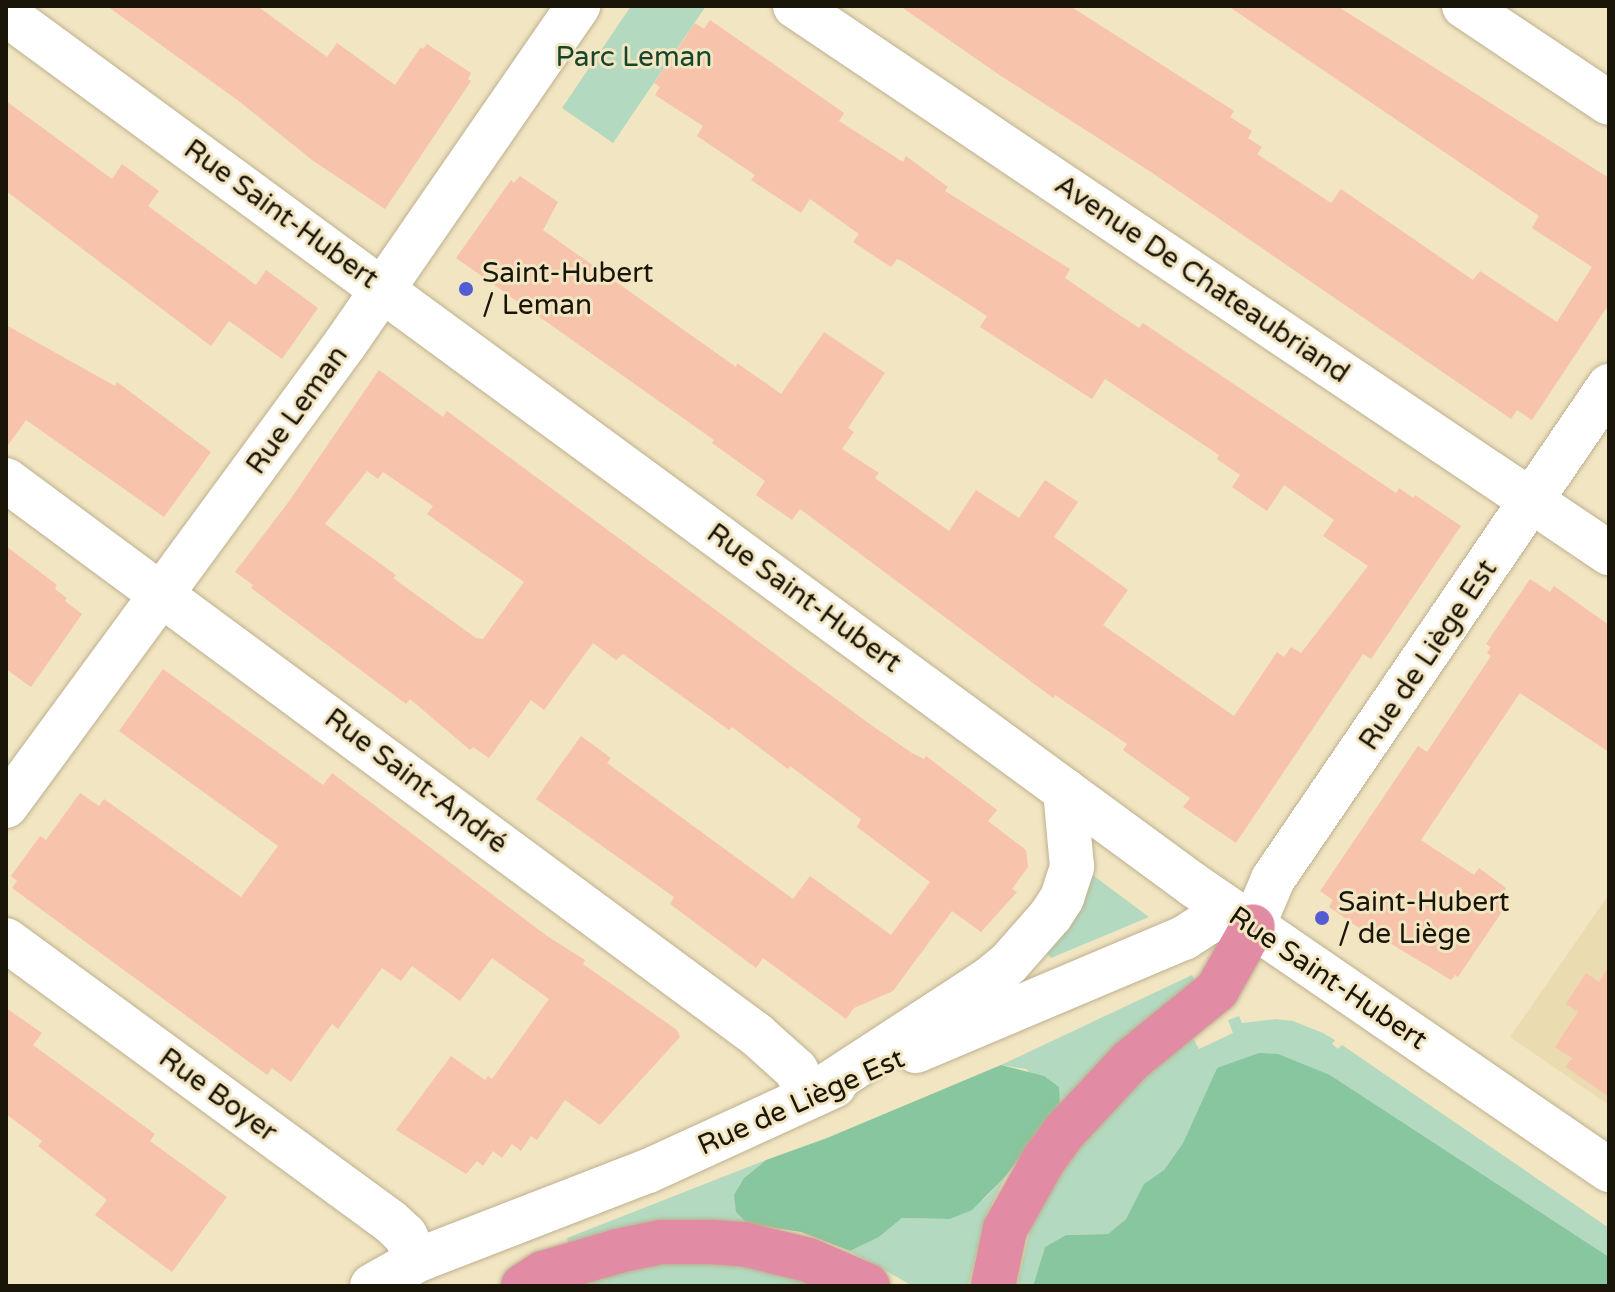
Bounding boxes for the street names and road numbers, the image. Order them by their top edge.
street label: Rue Saint-Hubert [177,132,385,296]
street label: Avenue De Chateaubriand [1048,168,1356,390]
street label: Rue Leman [239,339,355,481]
street label: Rue Saint-Hubert [700,516,908,680]
street label: Rue de Liège Est [1352,553,1504,757]
street label: Rue Saint-André [318,701,514,861]
street label: Rue Saint-Hubert [1223,899,1433,1057]
street label: Rue Boyer [152,1041,284,1149]
street label: Rue de Liège Est [693,1041,909,1163]

